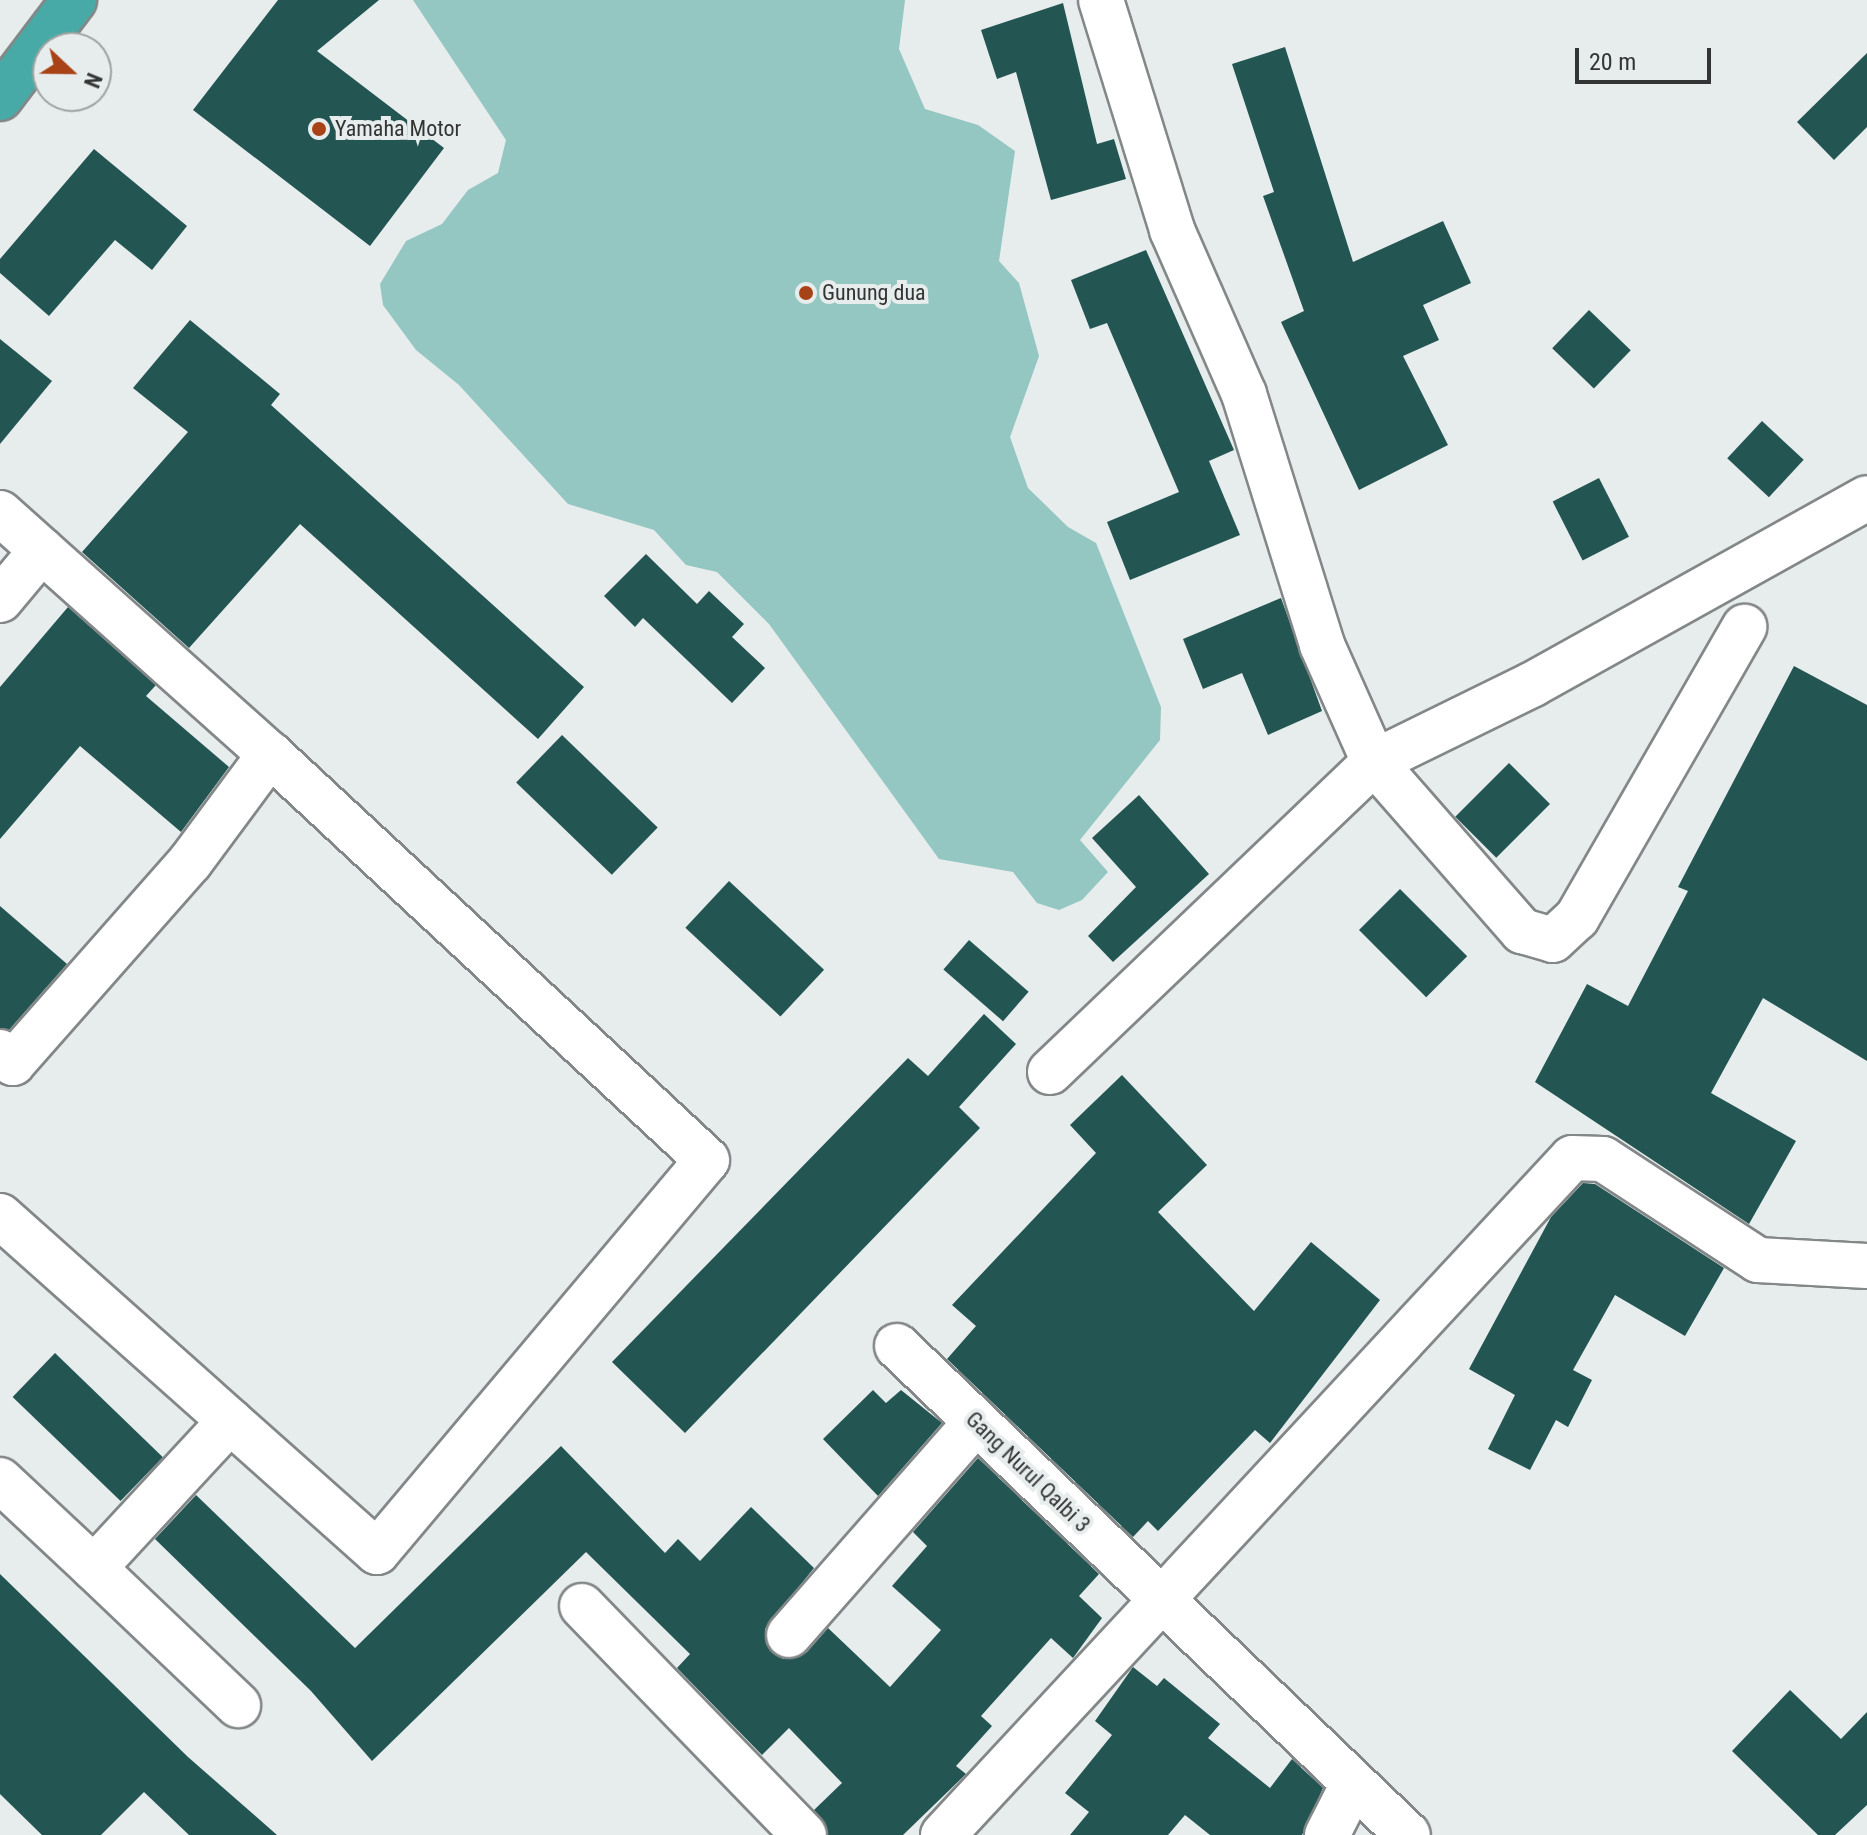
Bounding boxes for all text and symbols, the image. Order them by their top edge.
north arrow [32,32,112,112]
scale bar [1579,32,1715,82]
text: 20 m [1589,48,1636,76]
text: N [79,69,107,91]
place label: Yamaha Motor [335,116,461,142]
marker: Yamaha Motor [310,120,328,138]
place label: Gunung dua [822,280,926,306]
marker: Gunung dua [797,284,815,302]
street label: Gang Nurul Qalbi 3 [960,1406,1096,1538]

